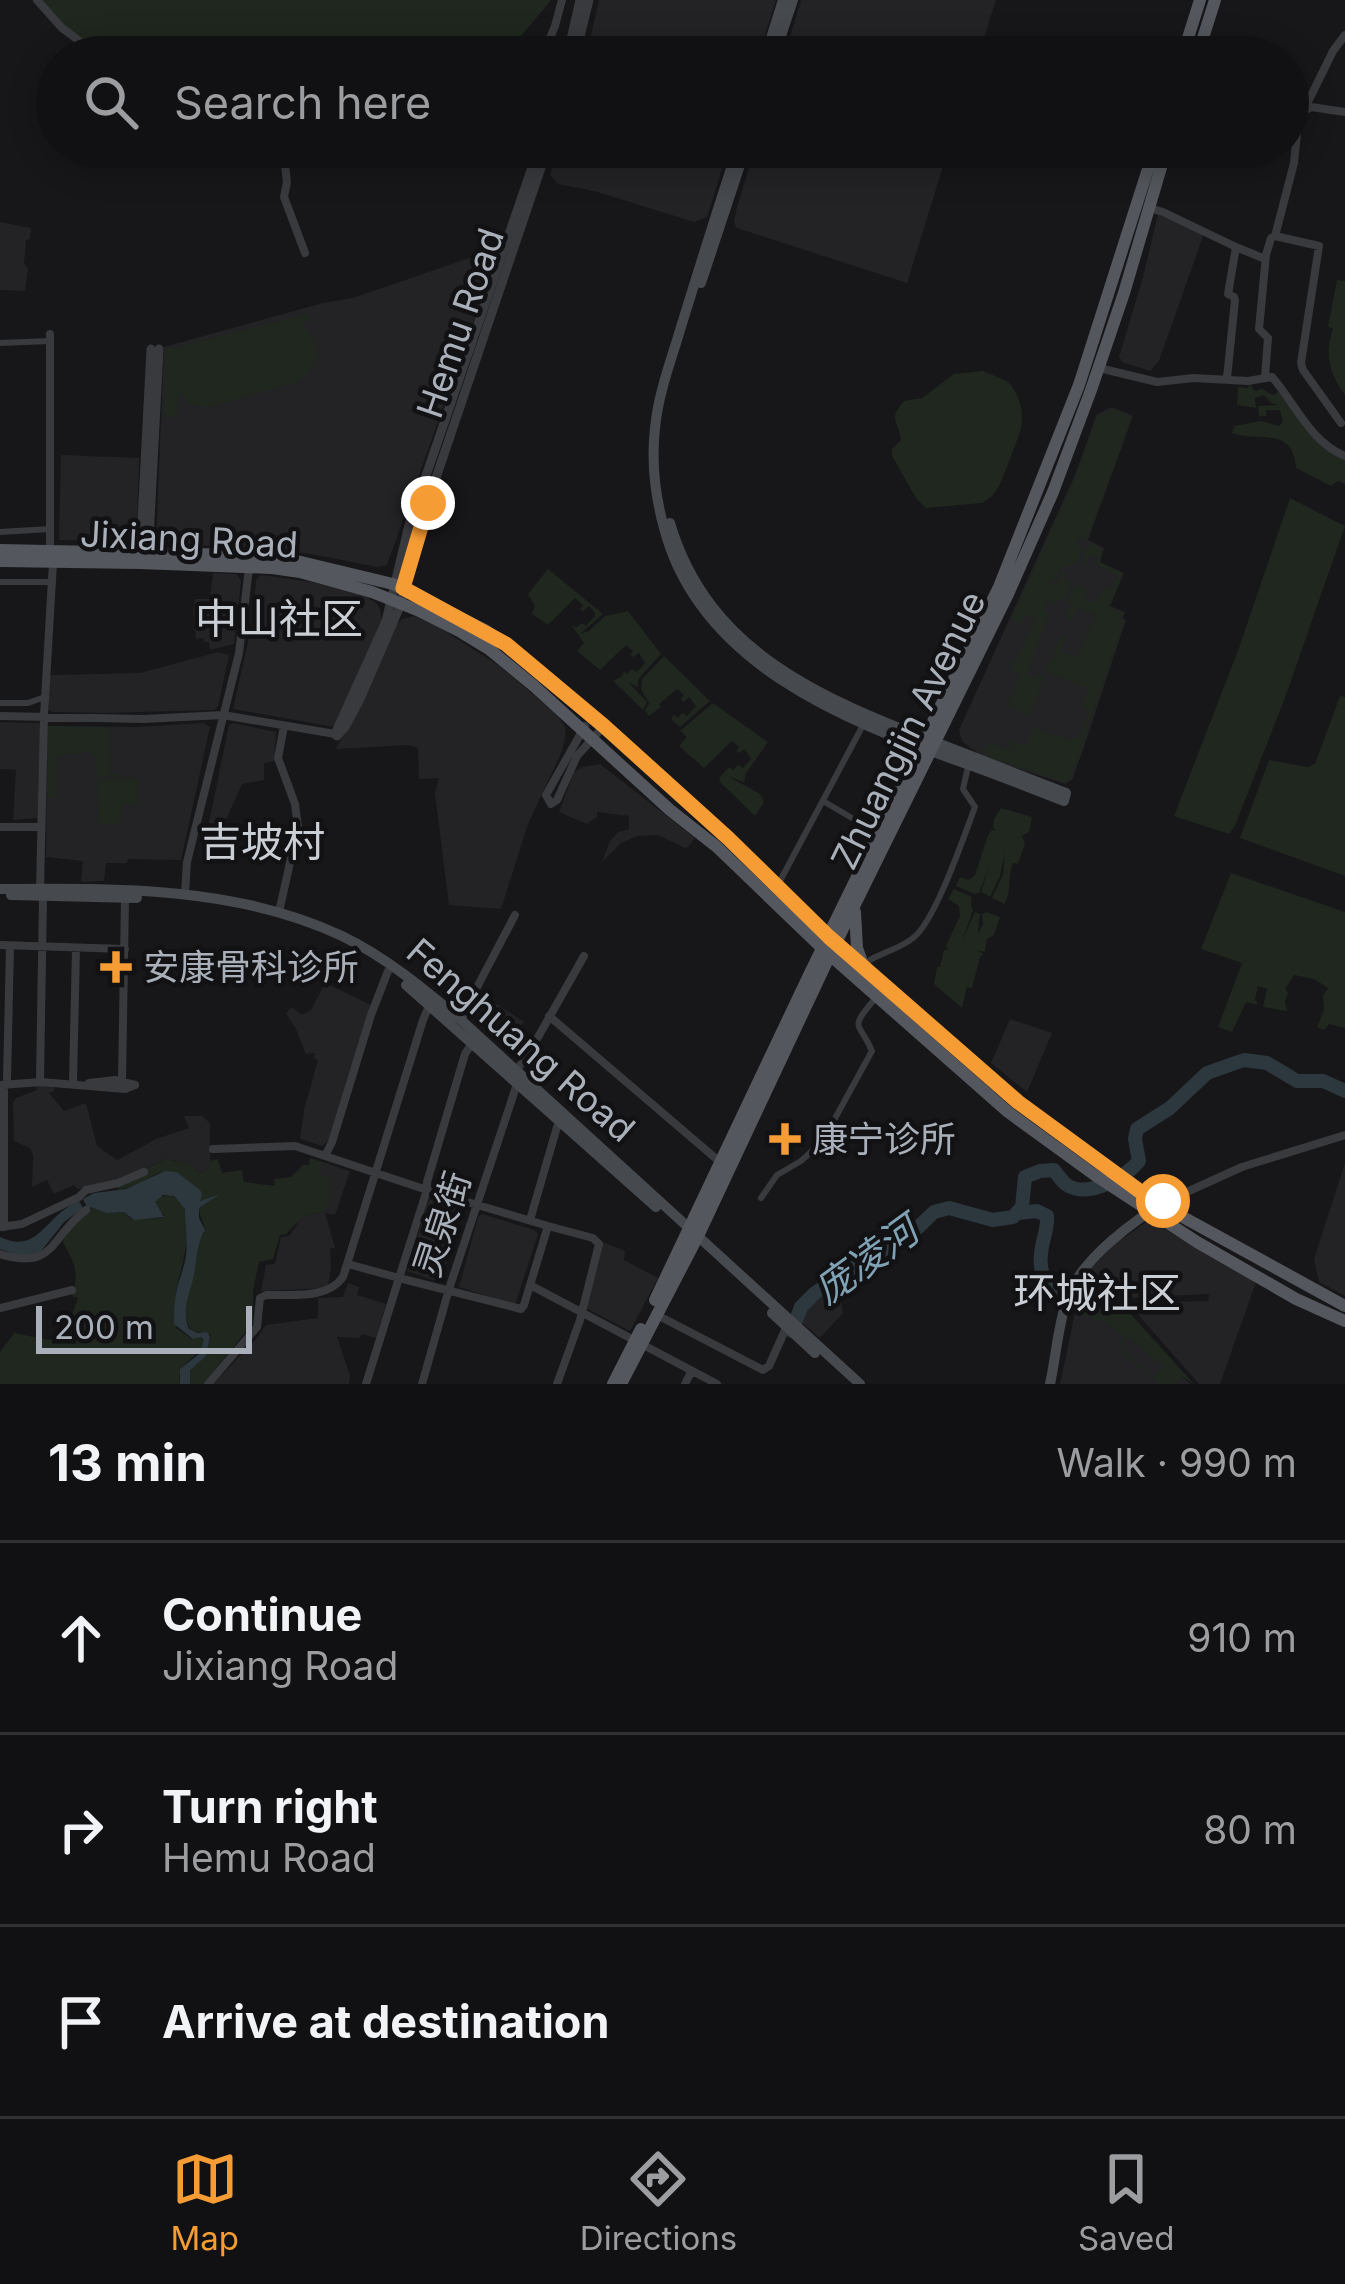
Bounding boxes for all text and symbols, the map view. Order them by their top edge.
search box [36,36,1309,168]
icon: search [78,69,144,135]
text: Search here [174,75,431,130]
street label: Hemu Road [407,222,513,424]
route end [401,476,455,530]
street label: Jixiang Road [79,511,299,567]
street label: Zhuangjin Avenue [822,584,994,876]
district label: 中山社区 [195,593,363,644]
district label: 吉坡村 [199,816,325,867]
street label: Fenghuang Road [398,929,644,1151]
place label: 安康骨科诊所 [143,945,359,989]
marker: 安康骨科诊所 [100,951,132,983]
place label: 康宁诊所 [812,1117,956,1161]
marker: 康宁诊所 [769,1123,801,1155]
street label: 灵泉街 [404,1166,480,1282]
route start [1136,1174,1190,1228]
water label: 庞凌河 [805,1202,933,1313]
district label: 环城社区 [1013,1267,1181,1318]
scale bar [36,1300,252,1353]
text: 200 m [54,1307,154,1347]
text: 13 min [48,1432,207,1493]
text: Walk · 990 m [1057,1439,1297,1486]
text: Continue [162,1587,362,1642]
icon: ahead [48,1605,114,1671]
text: 910 m [1187,1614,1297,1661]
text: Jixiang Road [162,1642,398,1689]
text: Turn right [162,1779,378,1834]
icon: right [48,1797,114,1863]
text: 80 m [1203,1806,1297,1853]
text: Hemu Road [162,1834,376,1881]
icon: arrive [48,1989,114,2055]
text: Arrive at destination [162,1994,609,2049]
tab: Map [170,2146,239,2258]
tab: Directions [580,2146,737,2258]
tab: Saved [1078,2146,1175,2258]

